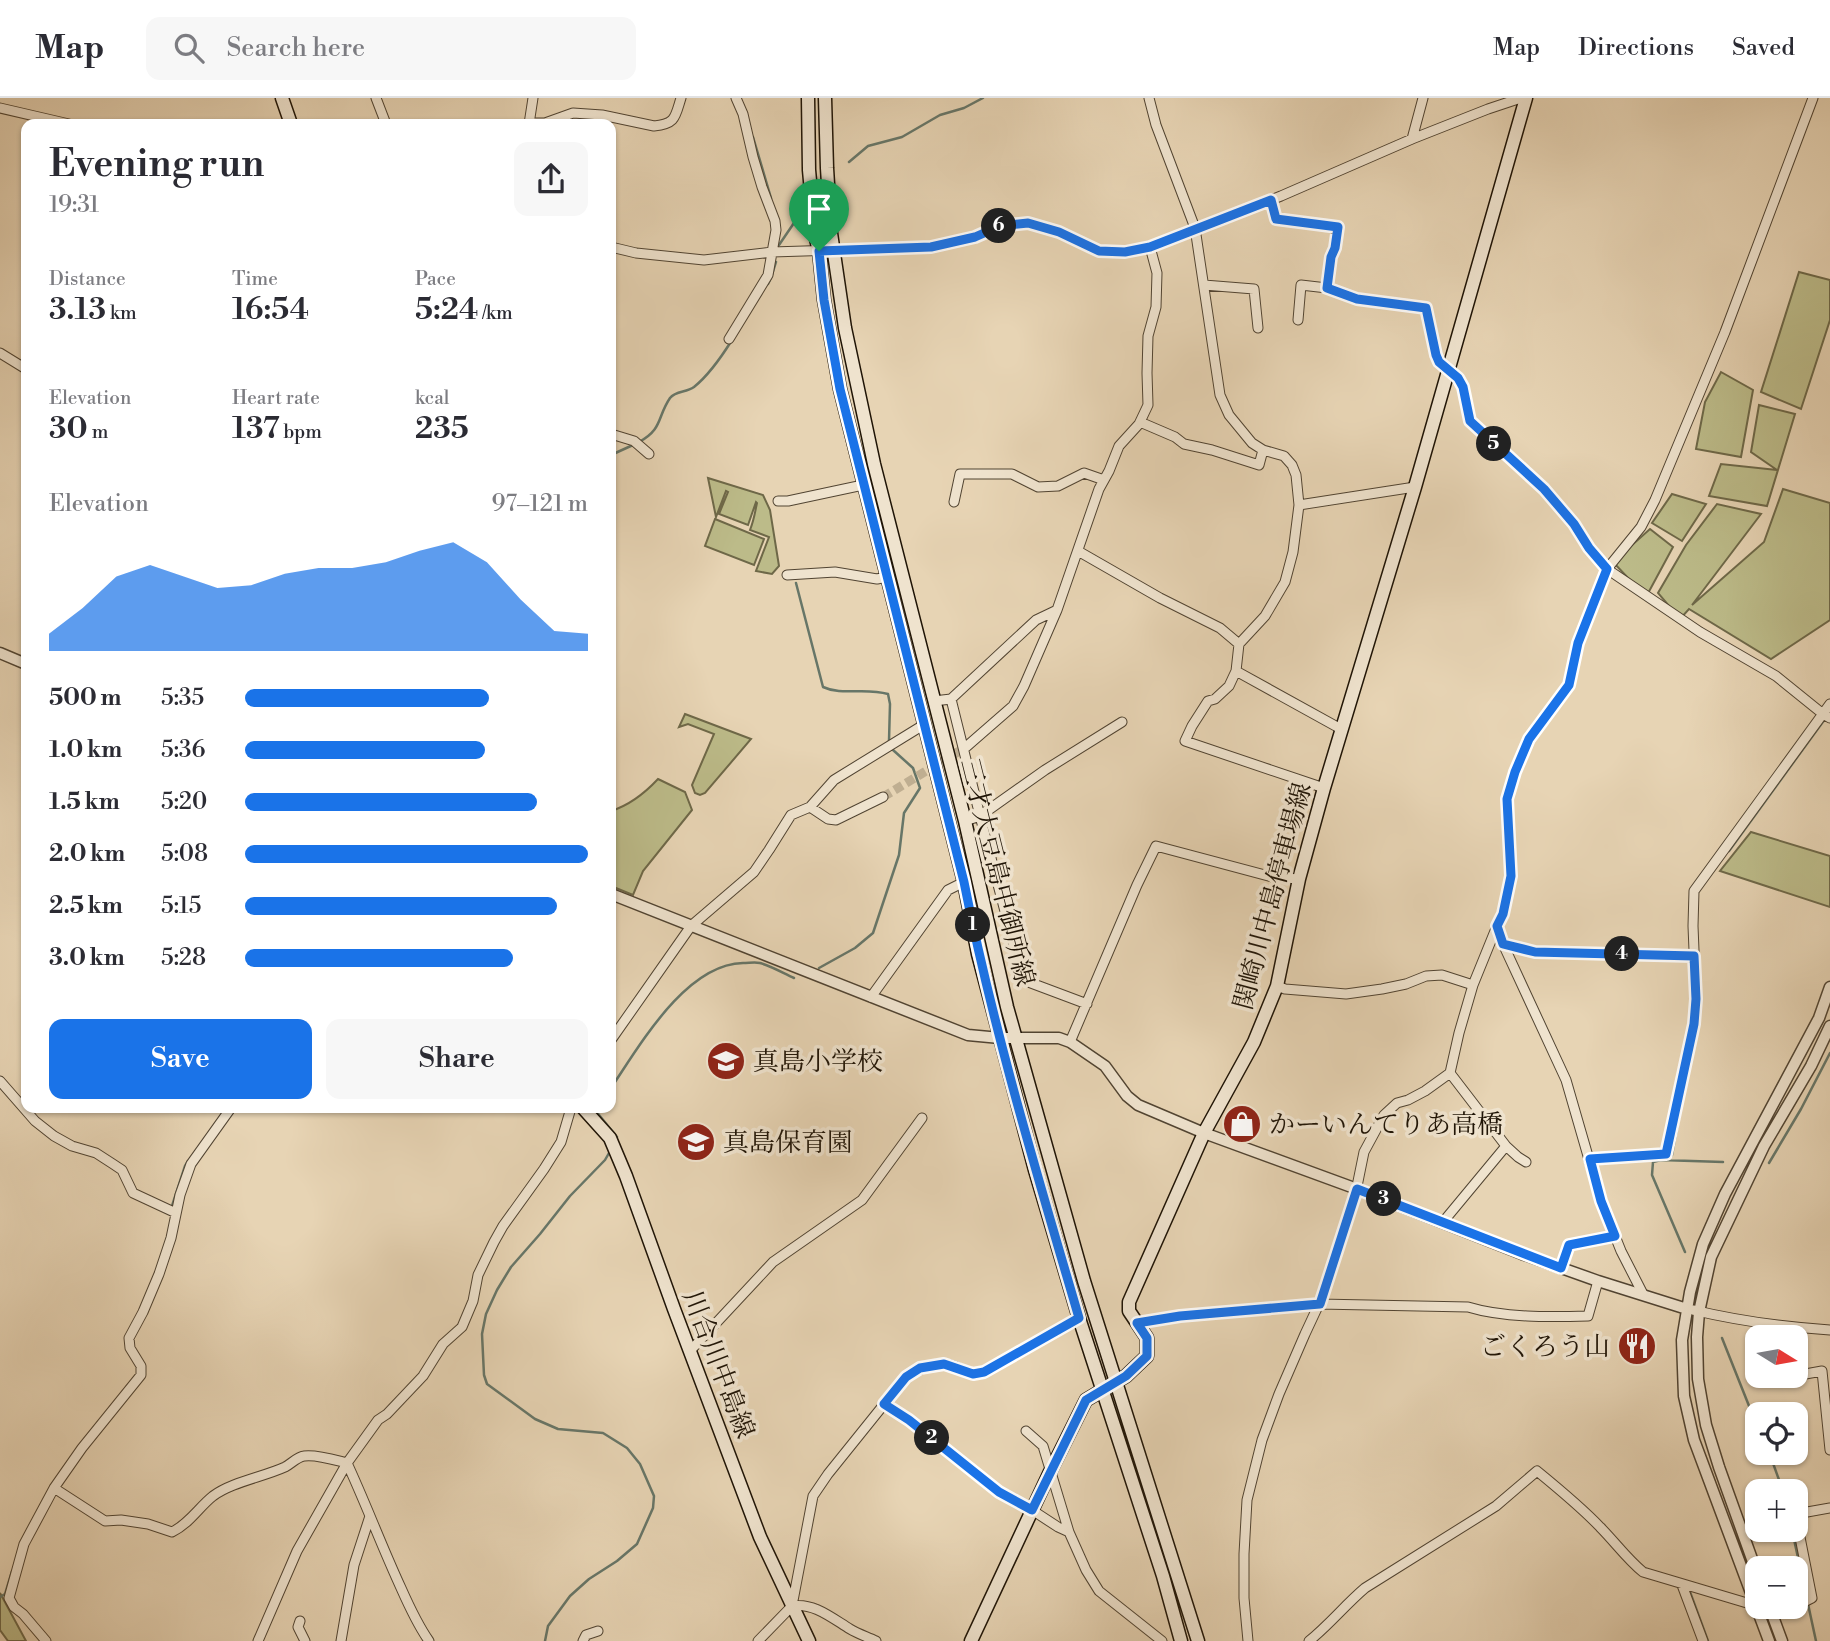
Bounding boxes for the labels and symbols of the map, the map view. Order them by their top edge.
pin [789,179,849,251]
pin: 6 [982,208,1016,244]
pin: 5 [1476,426,1512,462]
street label: 三才大豆島中御所線 [953,755,1041,990]
street label: 関崎川中島停車場線 [1227,779,1319,1013]
pin: 1 [956,908,990,942]
pin: 4 [1604,936,1640,972]
school or university icon: 真島小学校 [705,1040,747,1082]
place label: 真島小学校 [753,1046,883,1078]
shop icon: かーいんてりあ高橋 [1221,1103,1263,1145]
place label: かーいんてりあ高橋 [1269,1109,1503,1141]
school or university icon: 真島保育園 [675,1121,717,1163]
place label: 真島保育園 [723,1127,853,1159]
pin: 3 [1366,1182,1402,1216]
street label: 川合川中島線 [675,1286,761,1443]
restaurant icon: ごくろう山 [1616,1325,1658,1367]
north arrow [1745,1325,1808,1388]
place label: ごくろう山 [1480,1331,1610,1363]
pin: 2 [914,1420,950,1456]

